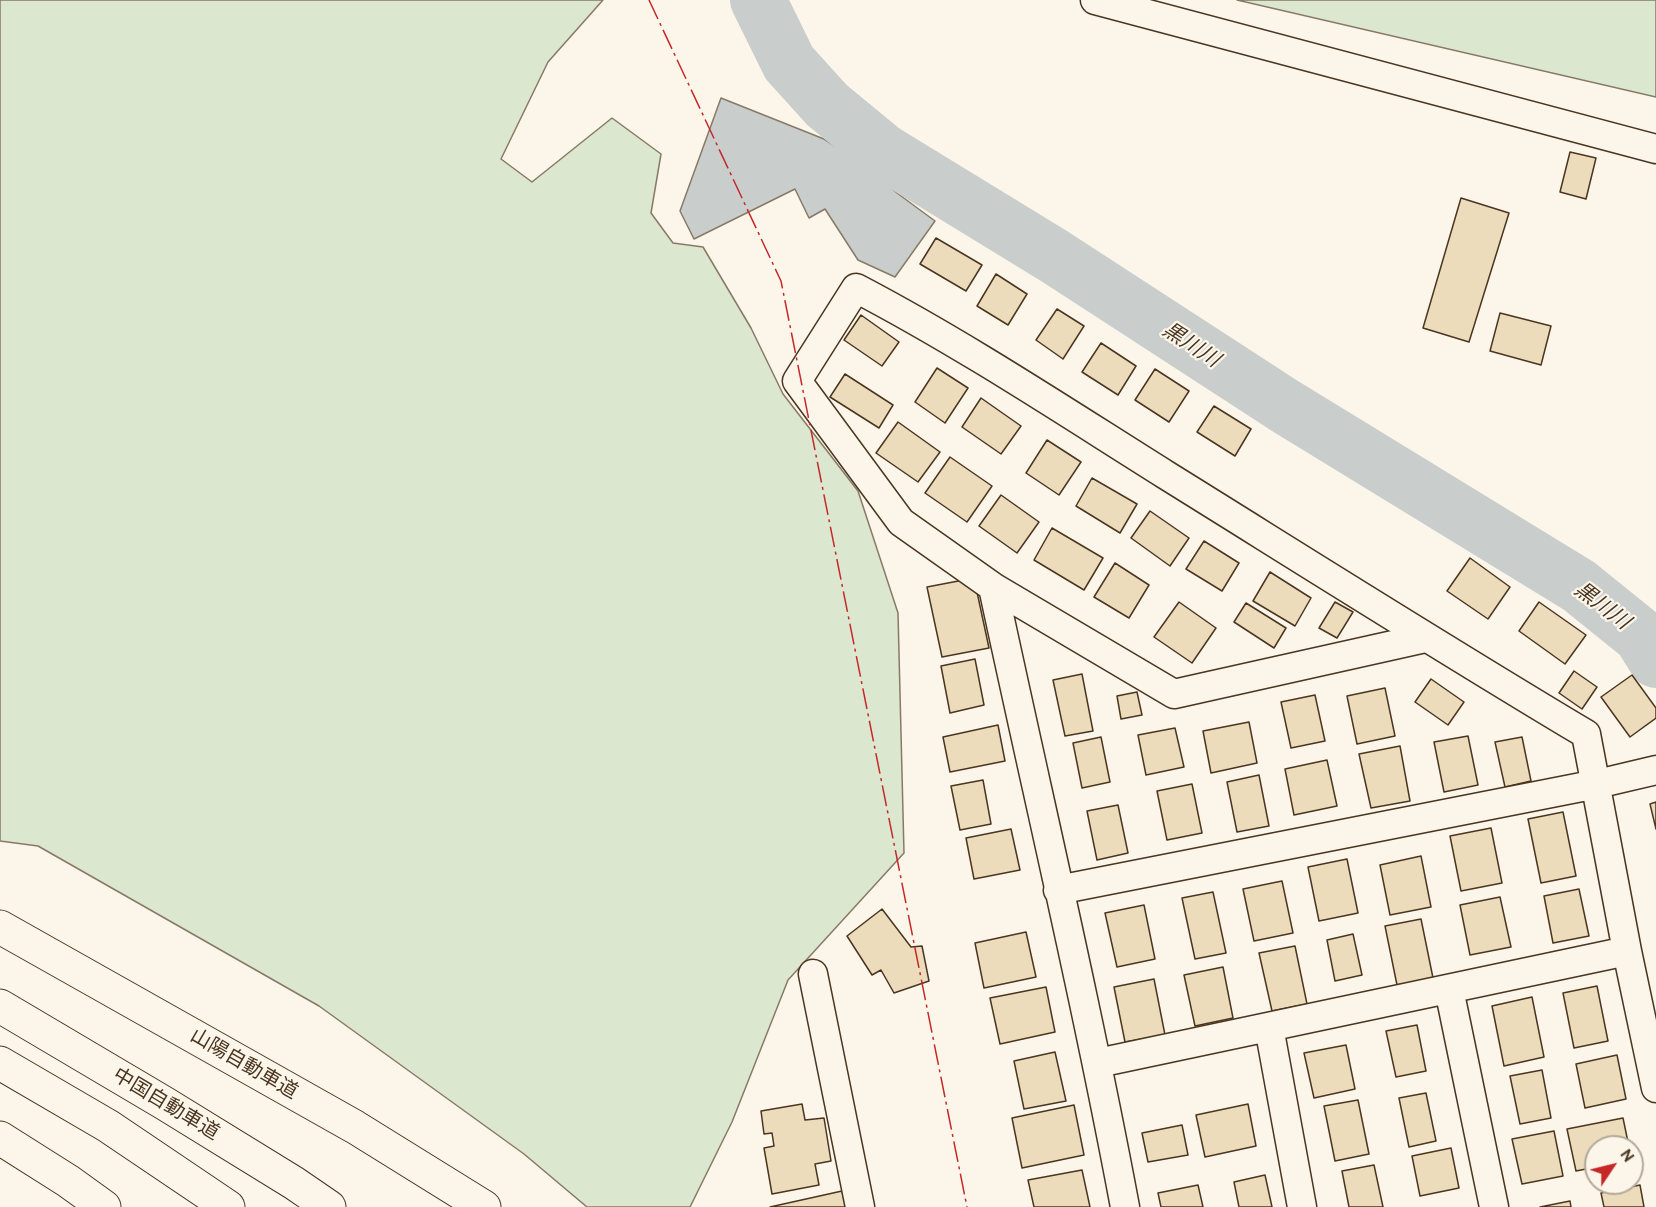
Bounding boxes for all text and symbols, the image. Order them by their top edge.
water label: 黒川川 [1158,317,1224,373]
water label: 黒川川 [1569,577,1635,635]
street label: 山陽自動車道 [186,1024,302,1104]
street label: 中国自動車道 [108,1063,224,1145]
north arrow [1584,1135,1644,1195]
text: N [1616,1145,1639,1166]

